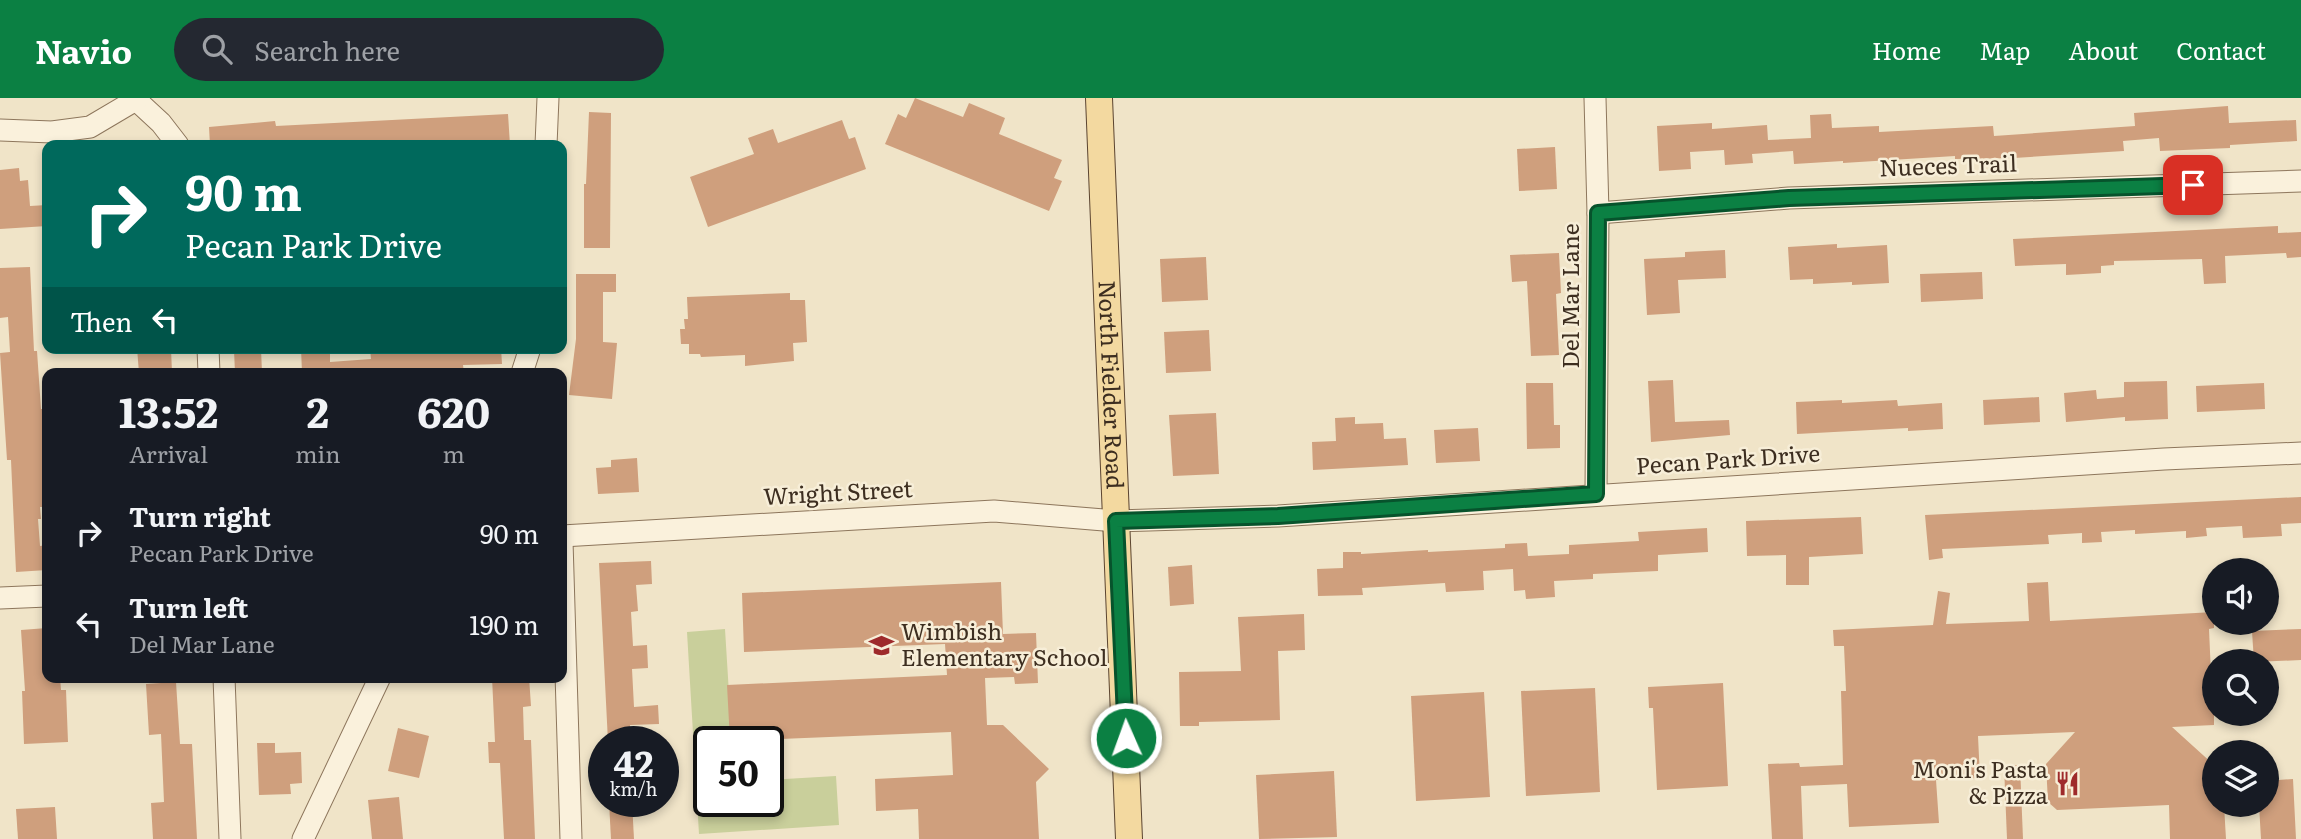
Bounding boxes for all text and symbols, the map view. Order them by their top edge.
search box [174,18,664,81]
text: Navio [35,25,132,74]
icon: search [198,30,236,68]
text: Search here [254,30,400,69]
text: Home [1872,32,1941,67]
text: Map [1979,32,2030,67]
text: About [2068,32,2138,67]
text: Contact [2176,32,2266,67]
street label: Nueces Trail [1878,145,2018,183]
text: 90 m [185,153,302,226]
pin [2163,155,2223,215]
icon: arrive [2174,166,2212,204]
icon: right [70,168,161,259]
text: Pecan Park Drive [185,220,442,268]
street label: Del Mar Lane [1552,223,1586,369]
street label: North Fielder Road [1091,280,1134,490]
text: Then [70,301,132,340]
icon: left [146,301,184,339]
text: 13:52 [119,379,218,441]
text: 2 [307,379,329,441]
text: 620 [417,379,490,441]
street label: Pecan Park Drive [1635,435,1821,481]
text: Arrival [129,436,208,470]
text: min [295,436,340,470]
text: m [443,436,465,470]
street label: Wright Street [762,470,914,512]
text: Turn right [129,496,271,535]
text: 90 m [480,513,539,552]
icon: right [70,514,108,552]
text: Pecan Park Drive [129,535,314,569]
map controls [2202,558,2279,817]
button: sound [2202,558,2279,635]
text: Turn left [129,587,248,626]
text: 190 m [469,604,539,643]
icon: left [70,605,108,643]
place label: Wimbish Elementary School [901,613,1108,673]
text: Del Mar Lane [129,626,275,660]
school or university icon: Wimbish Elementary School [867,631,895,659]
button: search [2202,649,2279,726]
position arrow [1089,701,1163,775]
speed limit sign: 50 [693,726,784,817]
text: 42 [614,736,653,788]
button: layers [2202,740,2279,817]
place label: Moni's Pasta & Pizza [1913,751,2049,811]
restaurant icon: Moni's Pasta & Pizza [2054,769,2082,797]
text: km/h [610,775,657,802]

